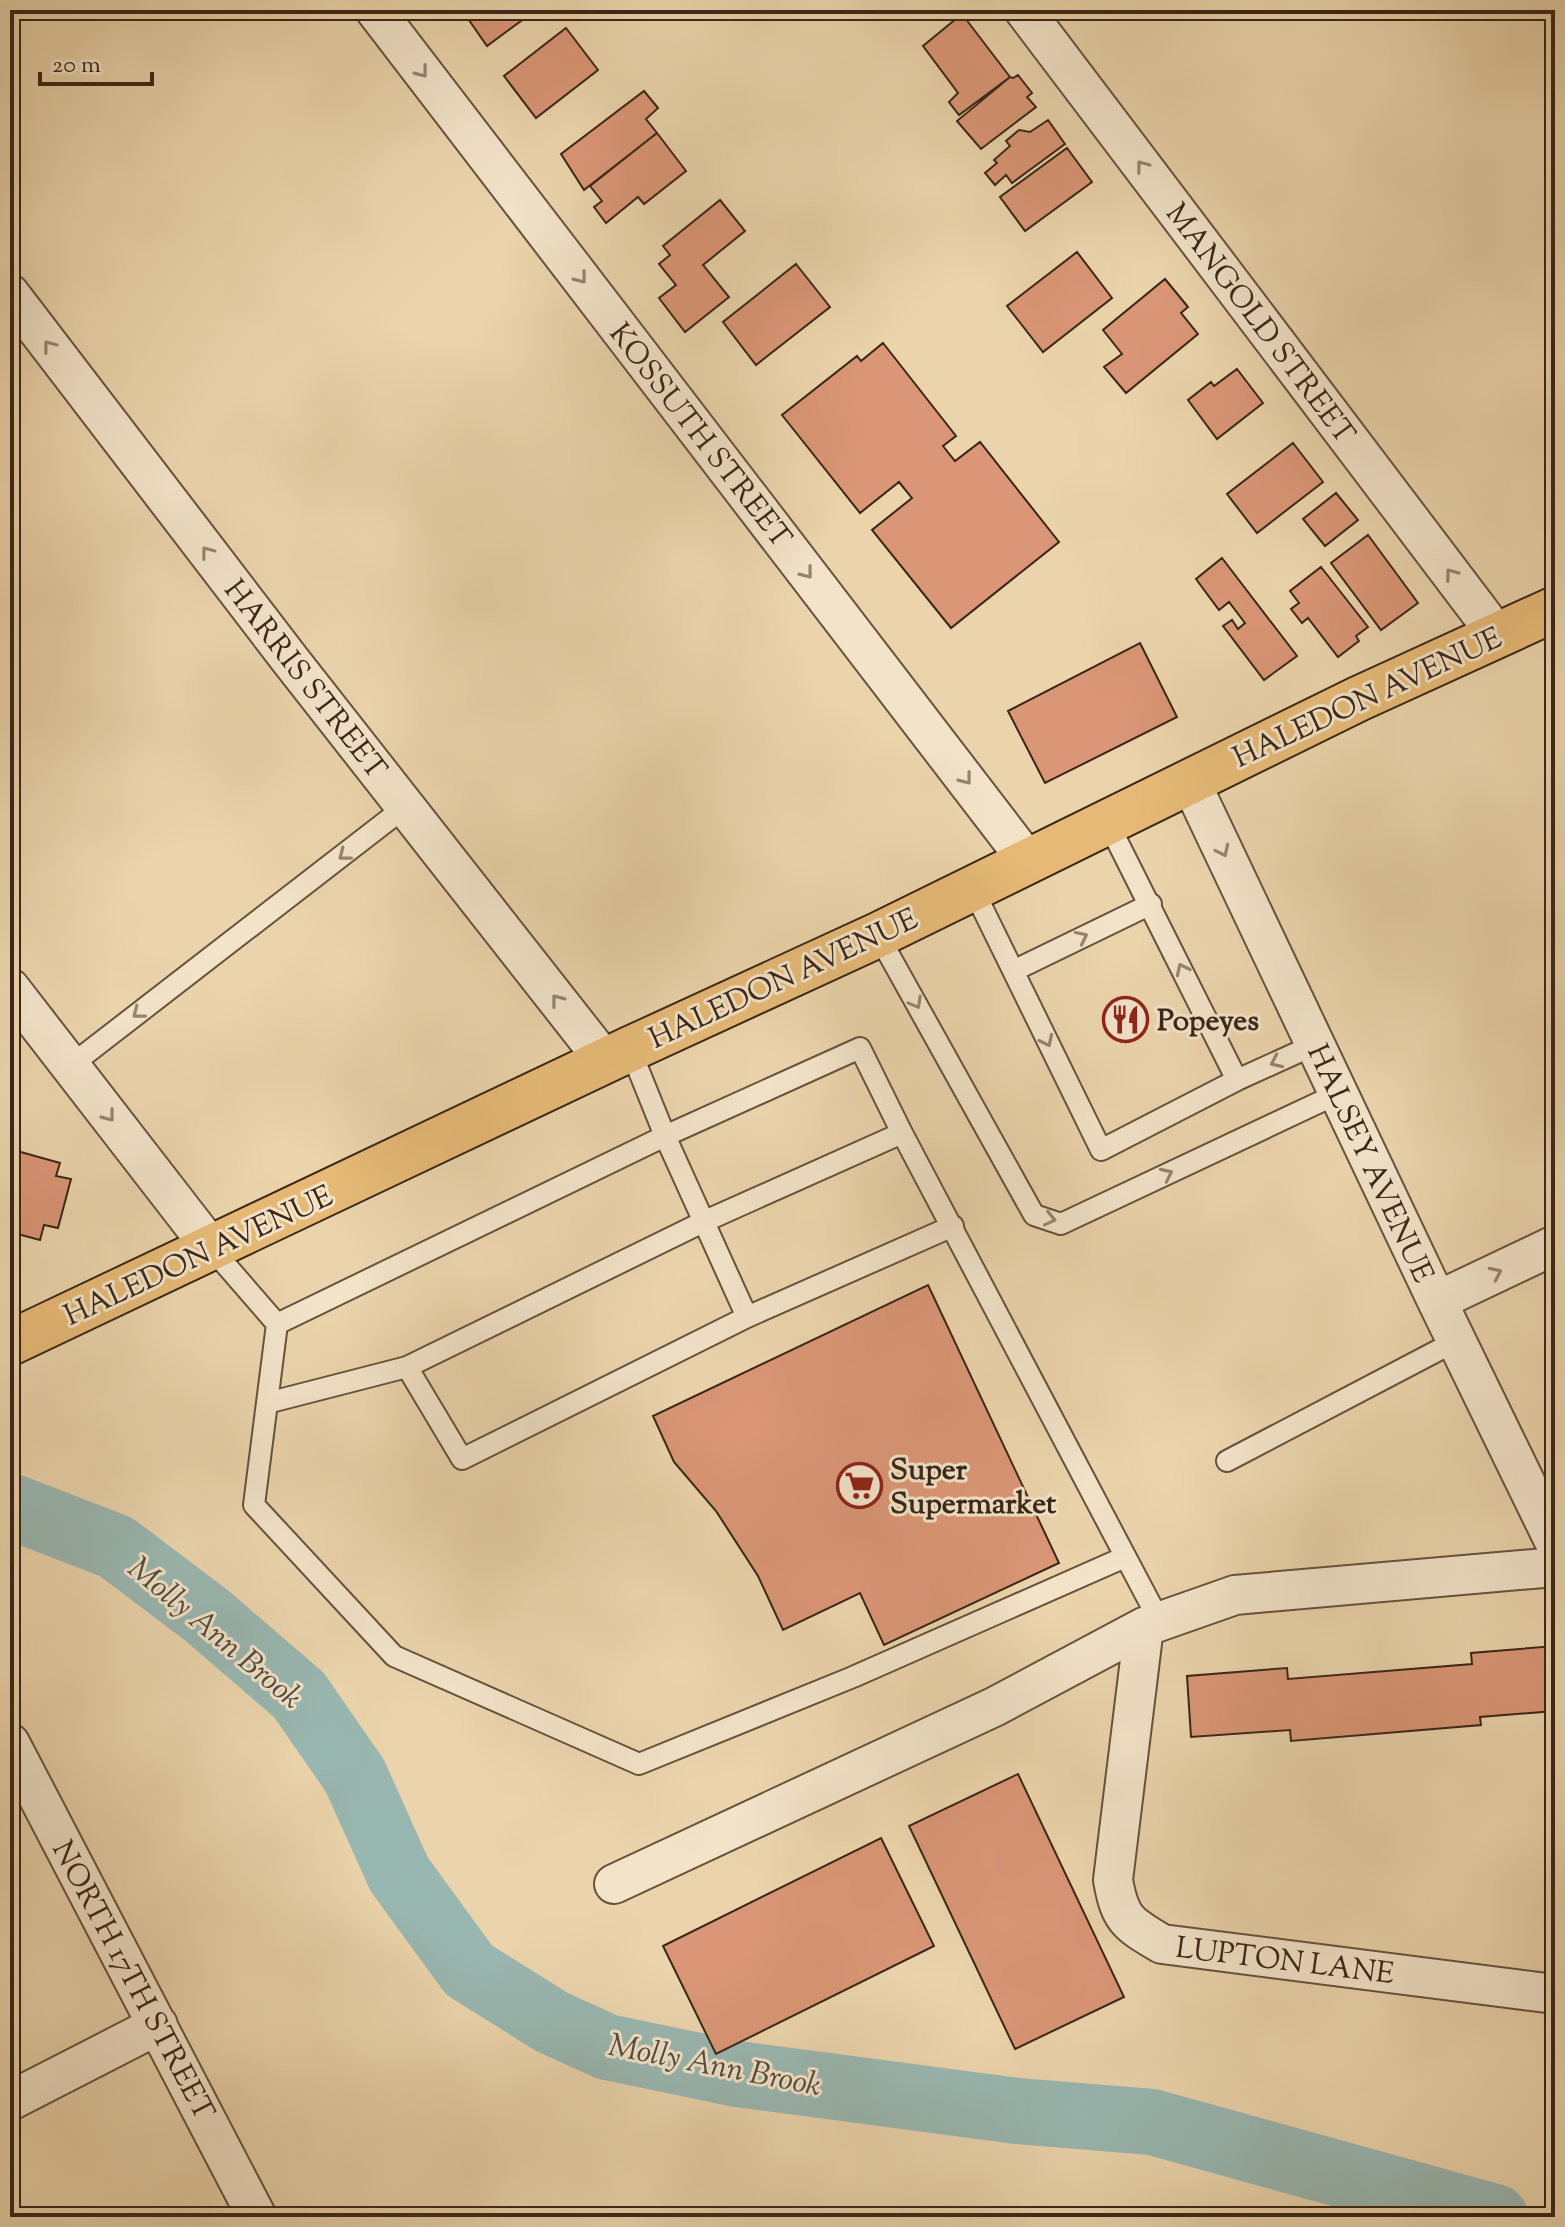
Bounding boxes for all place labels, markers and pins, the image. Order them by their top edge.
restaurant icon: Popeyes [1102,996,1150,1044]
place label: Popeyes [1157,1001,1259,1044]
place label: Super Supermarket [890,1450,1057,1527]
supermarket icon: Super Supermarket [835,1462,883,1510]

